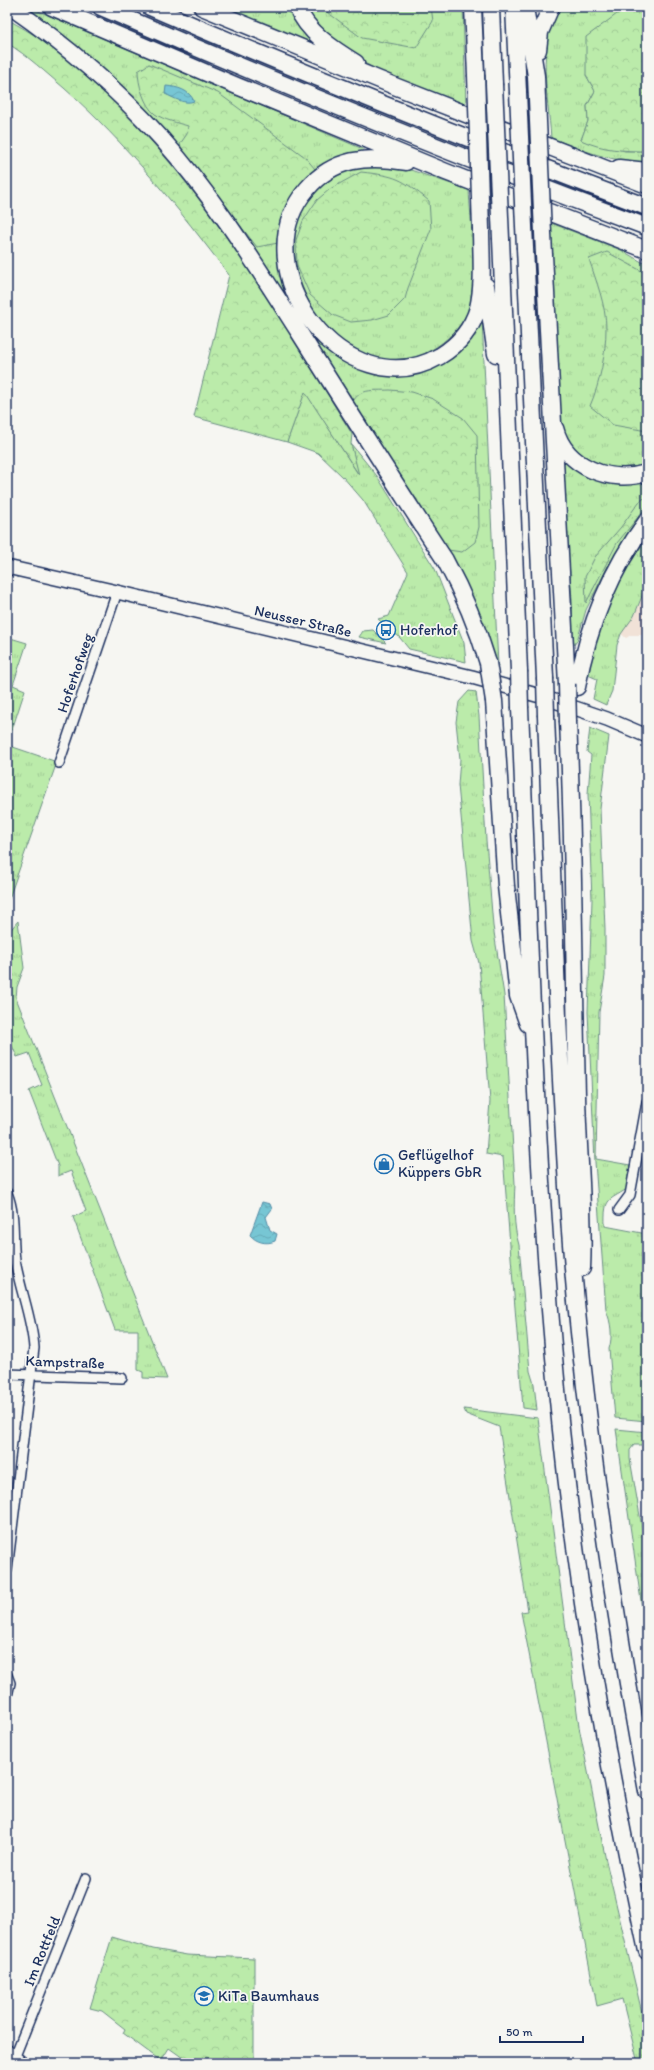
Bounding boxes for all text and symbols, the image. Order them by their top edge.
street label: Neusser Straße [253,601,353,641]
bus stop icon: Hoferhof [375,619,397,641]
place label: Hoferhof [400,621,458,639]
street label: Hoferhofweg [53,631,97,715]
place label: Geflügelhof Küppers GbR [398,1146,482,1181]
shop icon: Geflügelhof Küppers GbR [373,1153,395,1175]
street label: Kampstraße [25,1352,105,1372]
street label: Im Rottfeld [20,1913,65,1989]
school or university icon: KiTa Baumhaus [193,1985,215,2007]
place label: KiTa Baumhaus [218,1987,320,2005]
scale bar [500,2018,583,2044]
text: 50 m [506,2025,532,2039]

